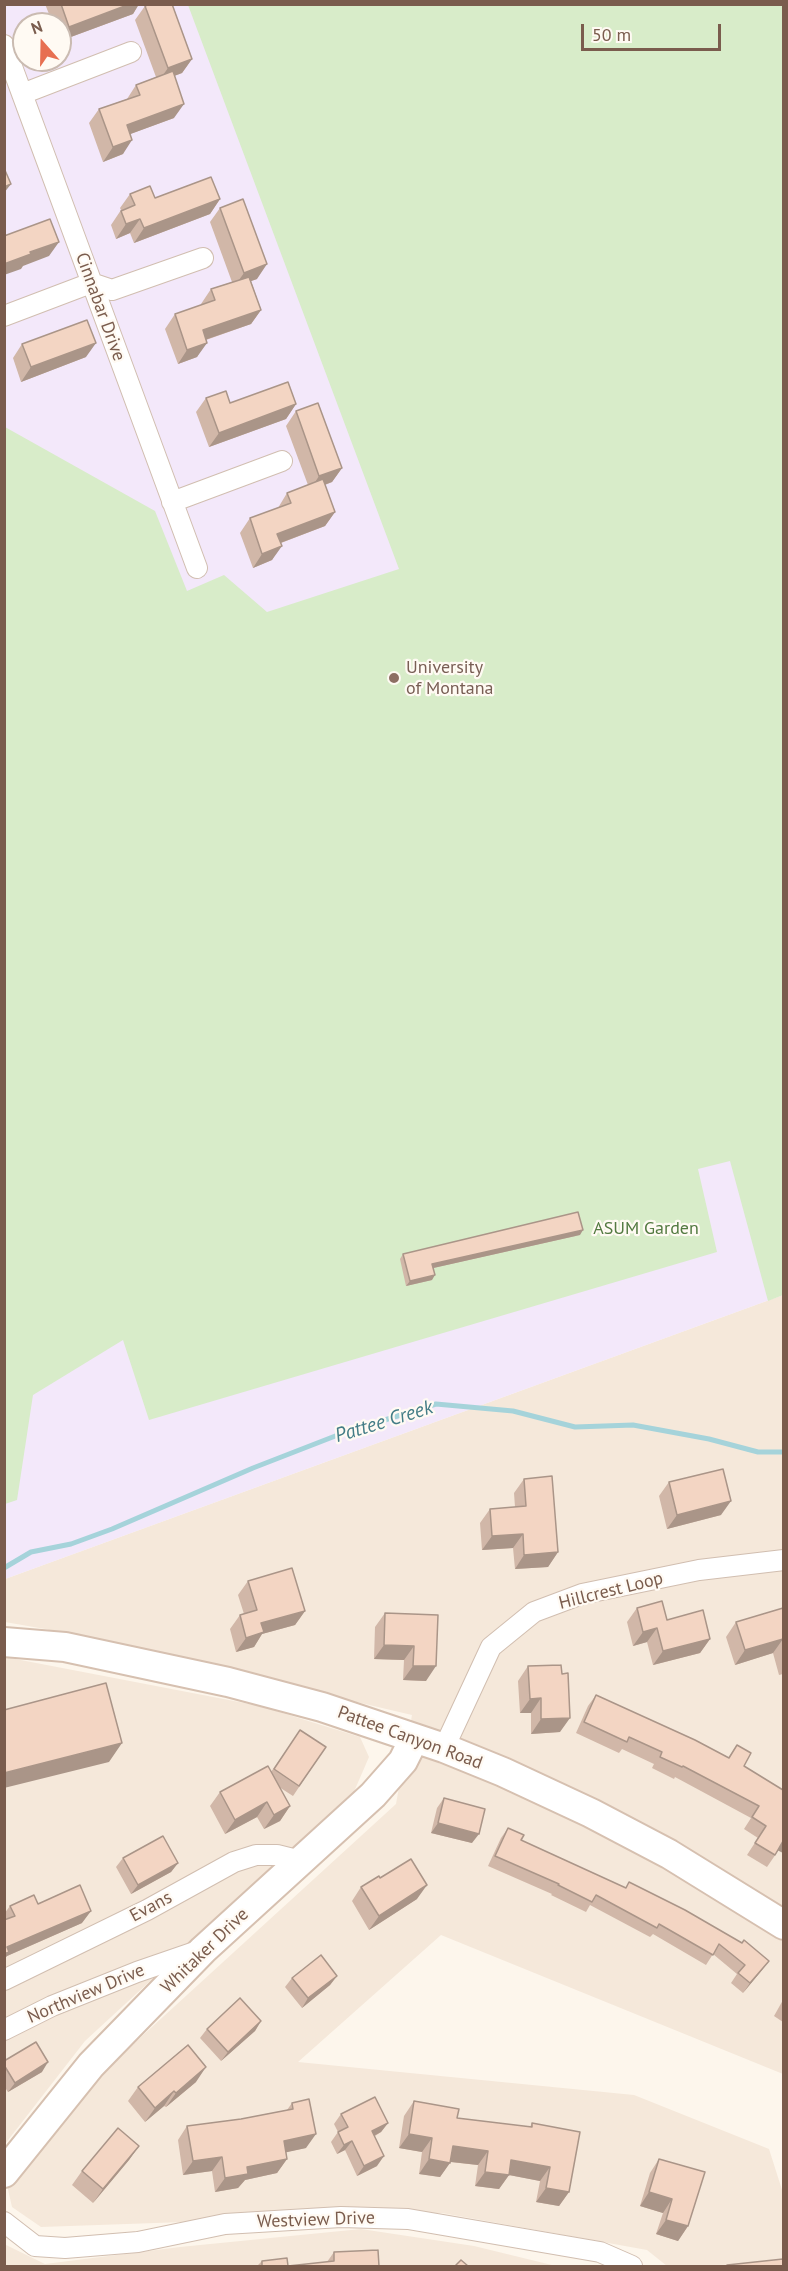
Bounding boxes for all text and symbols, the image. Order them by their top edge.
north arrow [12,12,72,72]
scale bar [584,12,724,50]
text: N [28,16,45,38]
text: 50 m [592,23,631,46]
street label: Cinnabar Drive [70,250,130,364]
place label: University of Montana [406,657,494,700]
marker: University of Montana [387,671,401,685]
park label: ASUM Garden [593,1218,699,1240]
water label: Pattee Creek [332,1396,436,1448]
street label: Hillcrest Loop [557,1568,665,1614]
street label: Pattee Canyon Road [335,1702,485,1774]
street label: Evans [126,1887,176,1927]
street label: Whitaker Drive [157,1904,253,1998]
street label: Northview Drive [24,1960,148,2028]
street label: Westview Drive [257,2207,375,2233]

